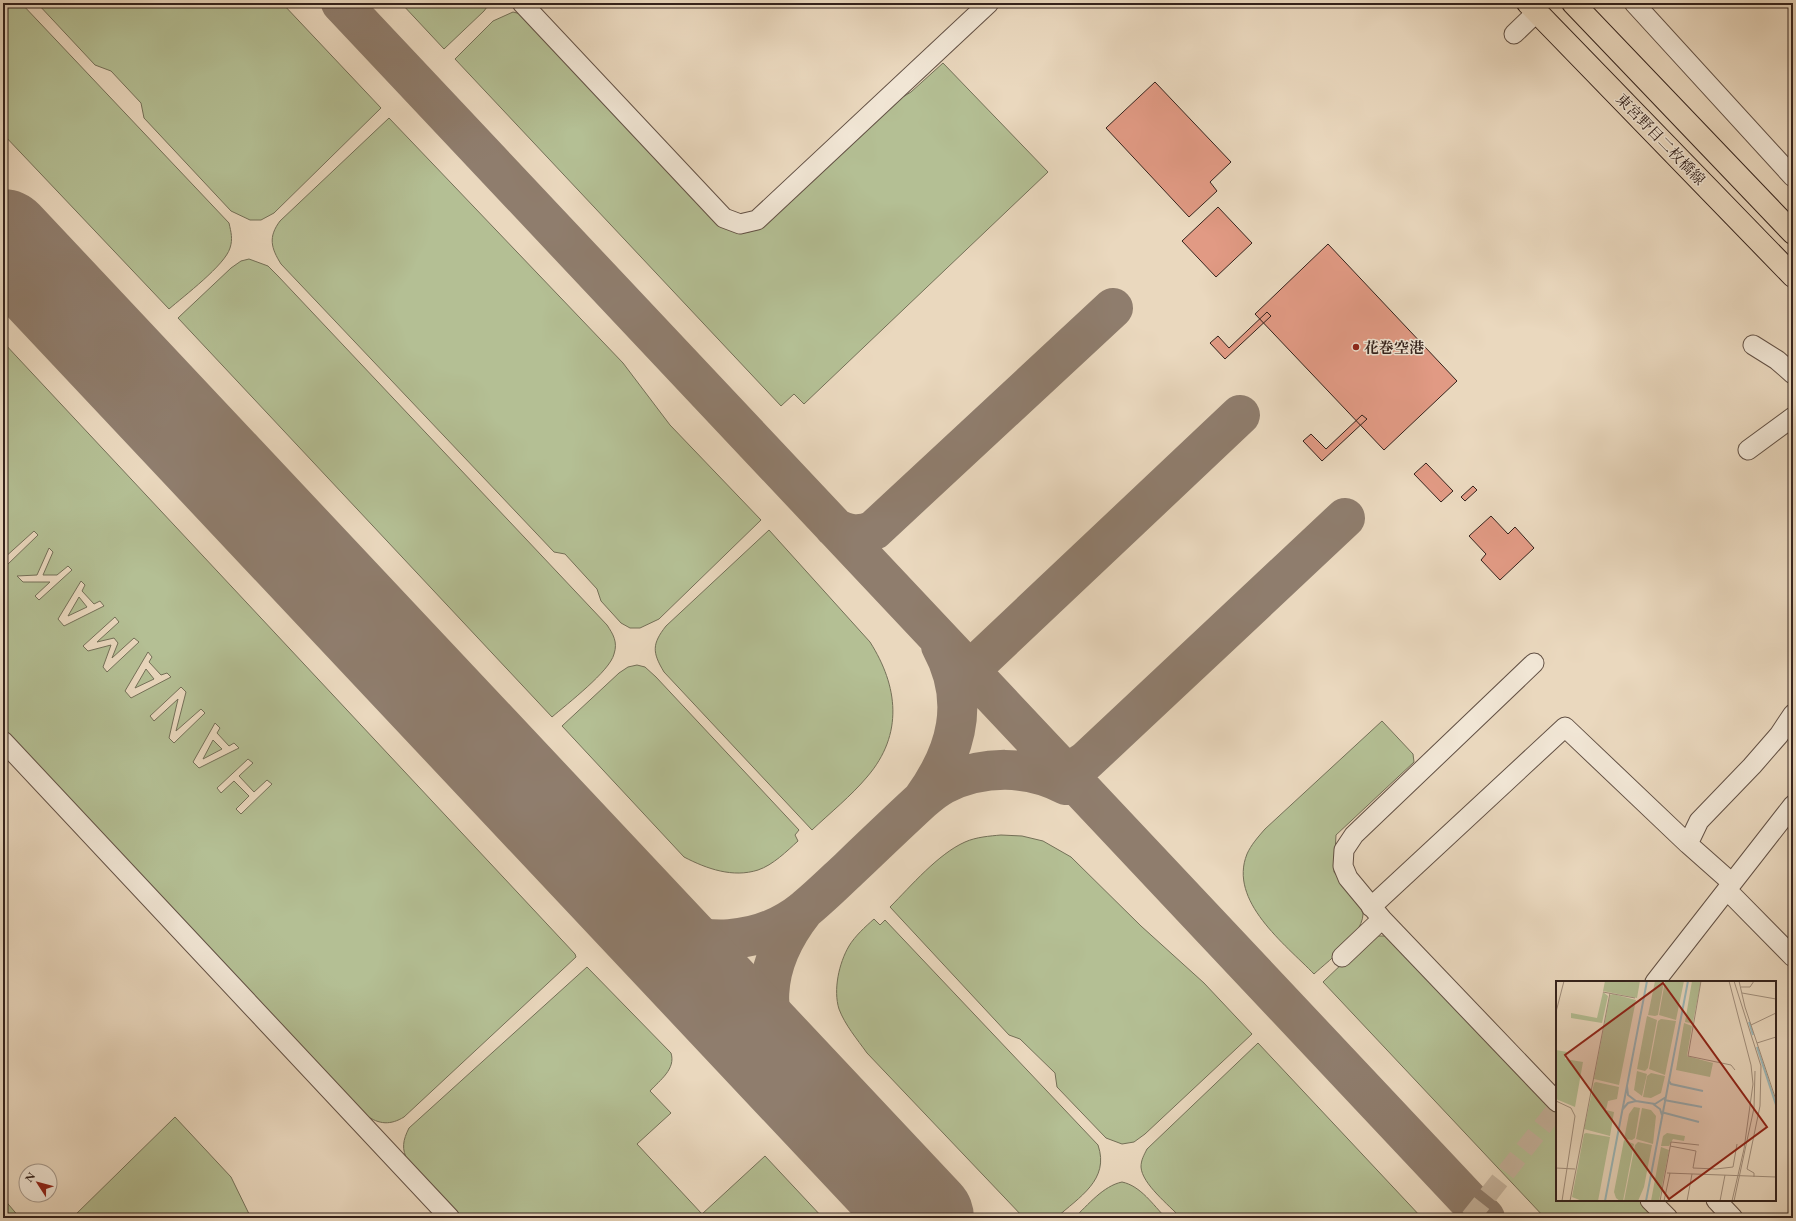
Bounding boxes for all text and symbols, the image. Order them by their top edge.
street label: 東宮野目二枚橋線 [1612,89,1710,189]
place label: 花巻空港 [1364,338,1424,357]
marker: 花巻空港 [1351,342,1361,352]
inset map [1556,981,1776,1201]
north arrow [18,1163,58,1203]
text: N [22,1169,38,1185]

